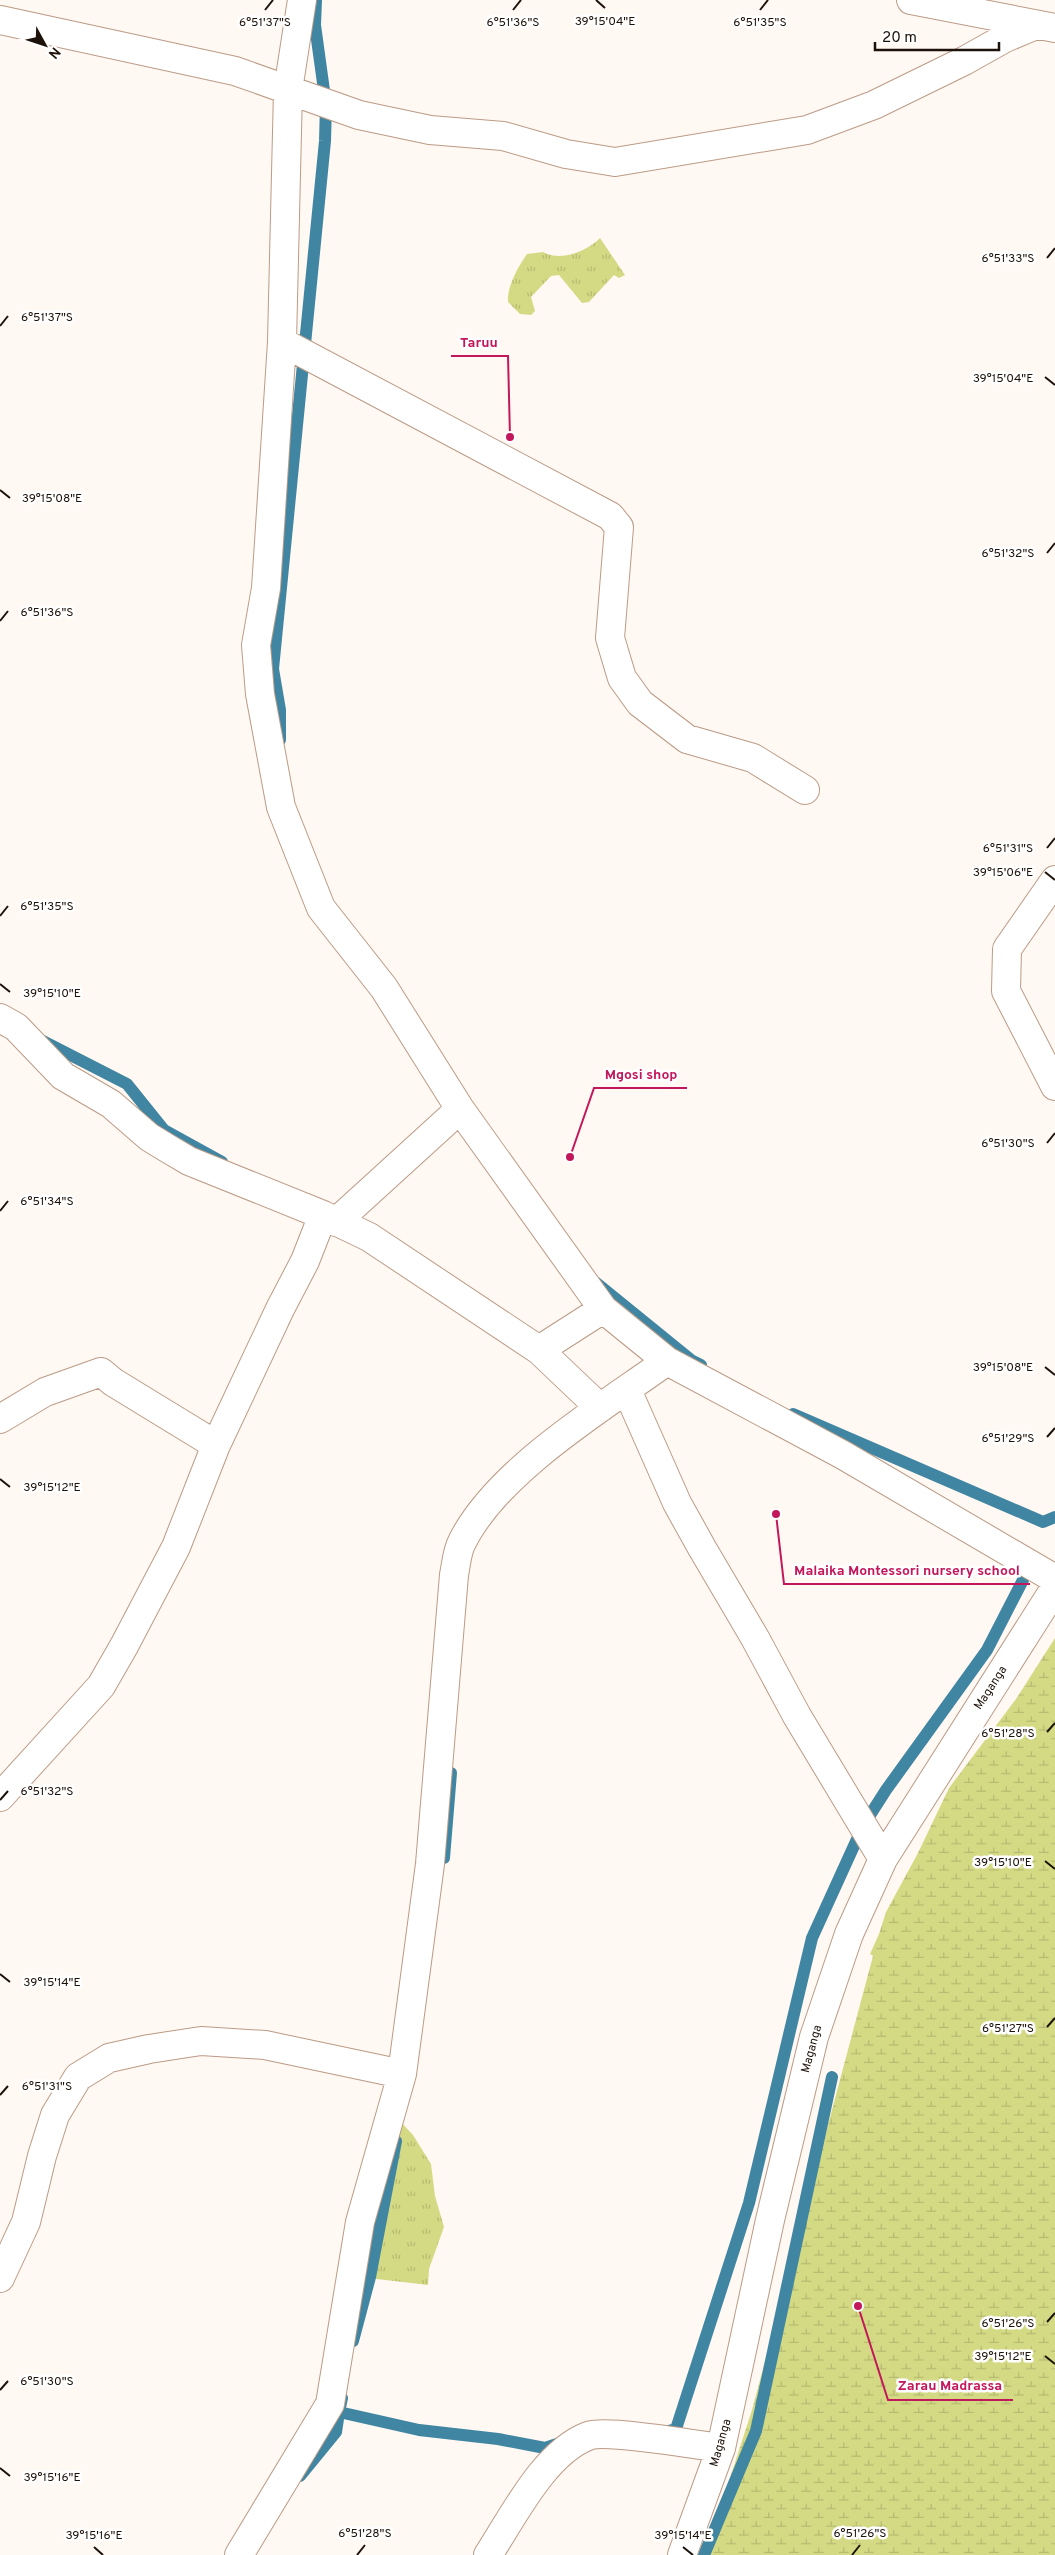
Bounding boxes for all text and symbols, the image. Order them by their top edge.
text: 39°15'04"E [575,14,635,30]
text: 6°51'37"S [239,15,291,31]
text: 6°51'36"S [487,15,539,31]
text: 6°51'35"S [733,15,787,31]
north arrow [20,20,70,70]
scale bar [875,20,999,52]
text: 20 m [882,29,917,48]
text: N [44,43,64,62]
text: 6°51'33"S [981,251,1035,267]
text: 6°51'37"S [21,310,73,326]
callout: Taruu [451,327,508,356]
text: Taruu [460,335,498,352]
text: 39°15'04"E [973,371,1033,387]
text: 39°15'08"E [22,491,82,507]
text: 6°51'32"S [982,546,1034,562]
text: 6°51'36"S [21,605,73,621]
text: 6°51'31"S [983,841,1033,857]
text: 39°15'06"E [973,865,1033,881]
text: 6°51'35"S [20,899,74,915]
text: 39°15'10"E [23,986,81,1002]
callout: Mgosi shop [594,1059,687,1088]
text: Mgosi shop [605,1067,677,1084]
text: 6°51'30"S [981,1136,1035,1152]
text: 6°51'34"S [20,1194,74,1210]
text: 39°15'08"E [973,1360,1033,1376]
text: 6°51'29"S [981,1431,1035,1447]
text: 39°15'12"E [23,1480,81,1496]
callout: Malaika Montessori nursery school [784,1555,1030,1584]
text: Malaika Montessori nursery school [794,1563,1020,1580]
street label: Maganga [971,1663,1011,1713]
text: 6°51'28"S [981,1726,1035,1742]
text: 6°51'32"S [21,1784,73,1800]
text: 39°15'10"E [974,1855,1032,1871]
text: 39°15'14"E [23,1975,81,1991]
text: 6°51'27"S [982,2021,1034,2037]
street label: Maganga [798,2023,826,2075]
text: 6°51'31"S [22,2079,72,2095]
text: 6°51'26"S [981,2316,1035,2332]
text: 39°15'12"E [974,2349,1032,2365]
callout: Zarau Madrassa [888,2371,1013,2400]
text: 6°51'30"S [20,2374,74,2390]
text: Zarau Madrassa [898,2378,1002,2395]
street label: Maganga [707,2417,735,2469]
text: 39°15'16"E [23,2470,81,2486]
text: 6°51'28"S [338,2526,392,2542]
text: 6°51'26"S [833,2526,887,2542]
text: 39°15'16"E [65,2528,123,2544]
text: 39°15'14"E [654,2528,712,2544]

